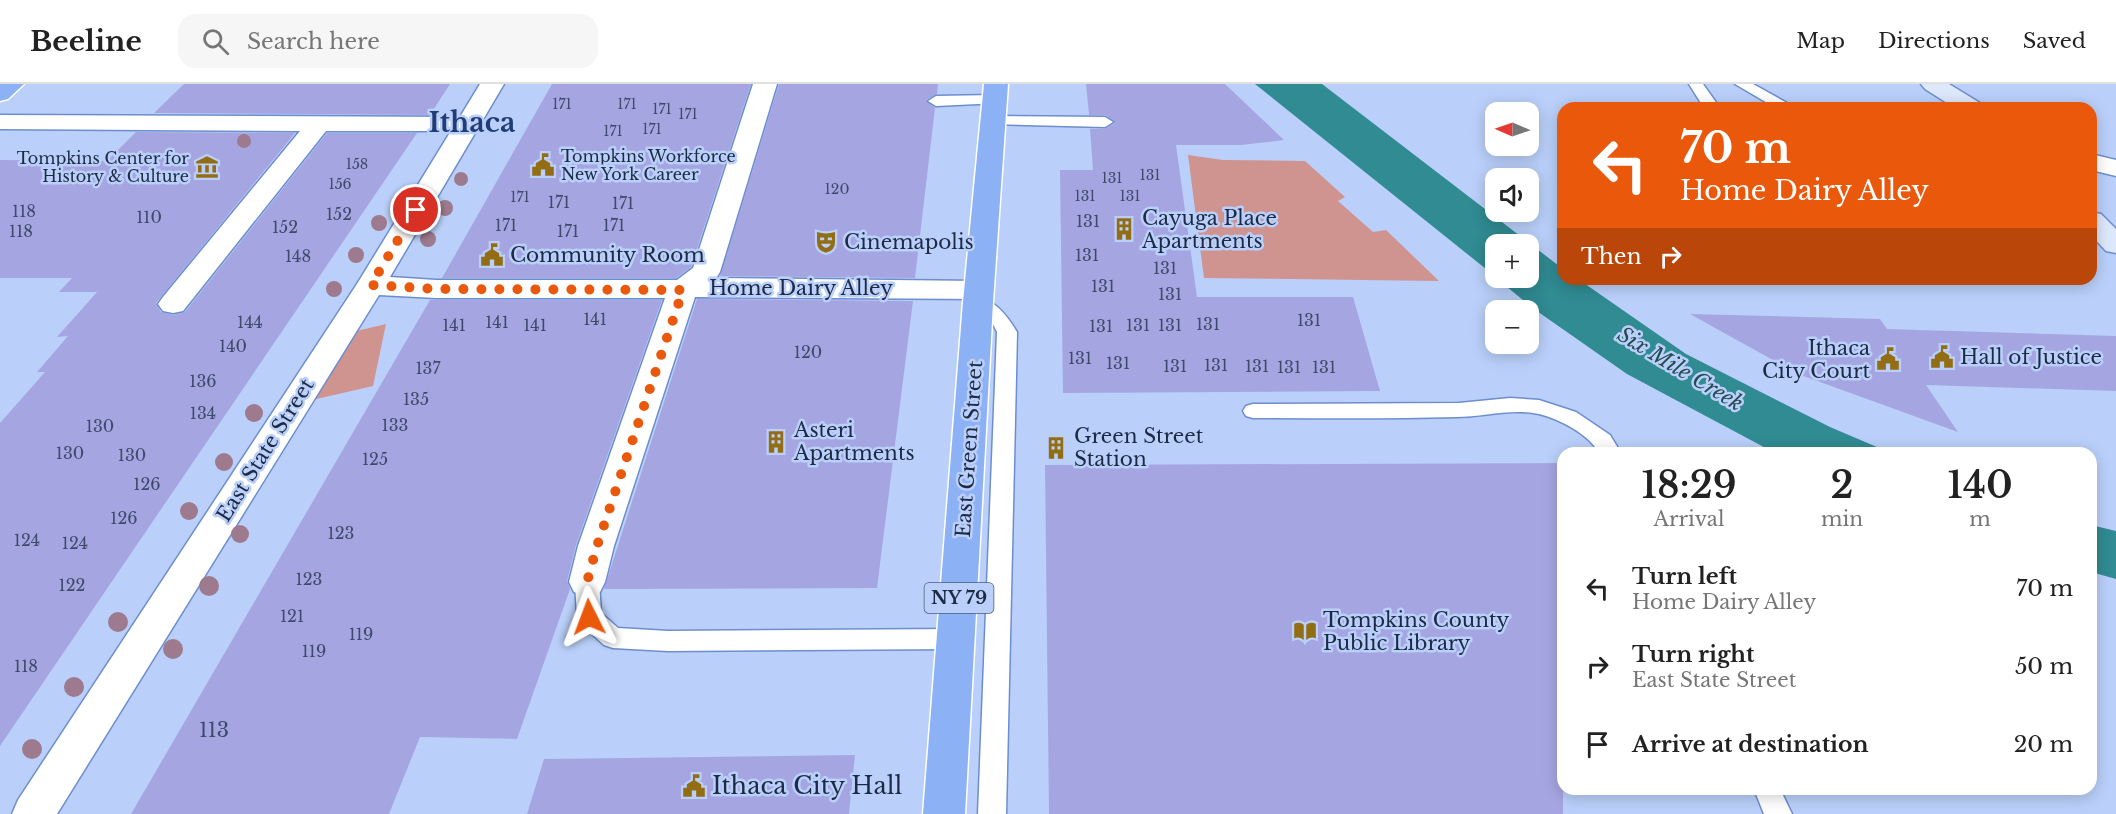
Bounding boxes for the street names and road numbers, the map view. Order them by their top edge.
street label: Home Dairy Alley [709,276,893,300]
street label: East Green Street [951,359,987,538]
street label: East State Street [211,374,319,526]
road number: NY 79 [924,583,994,613]

